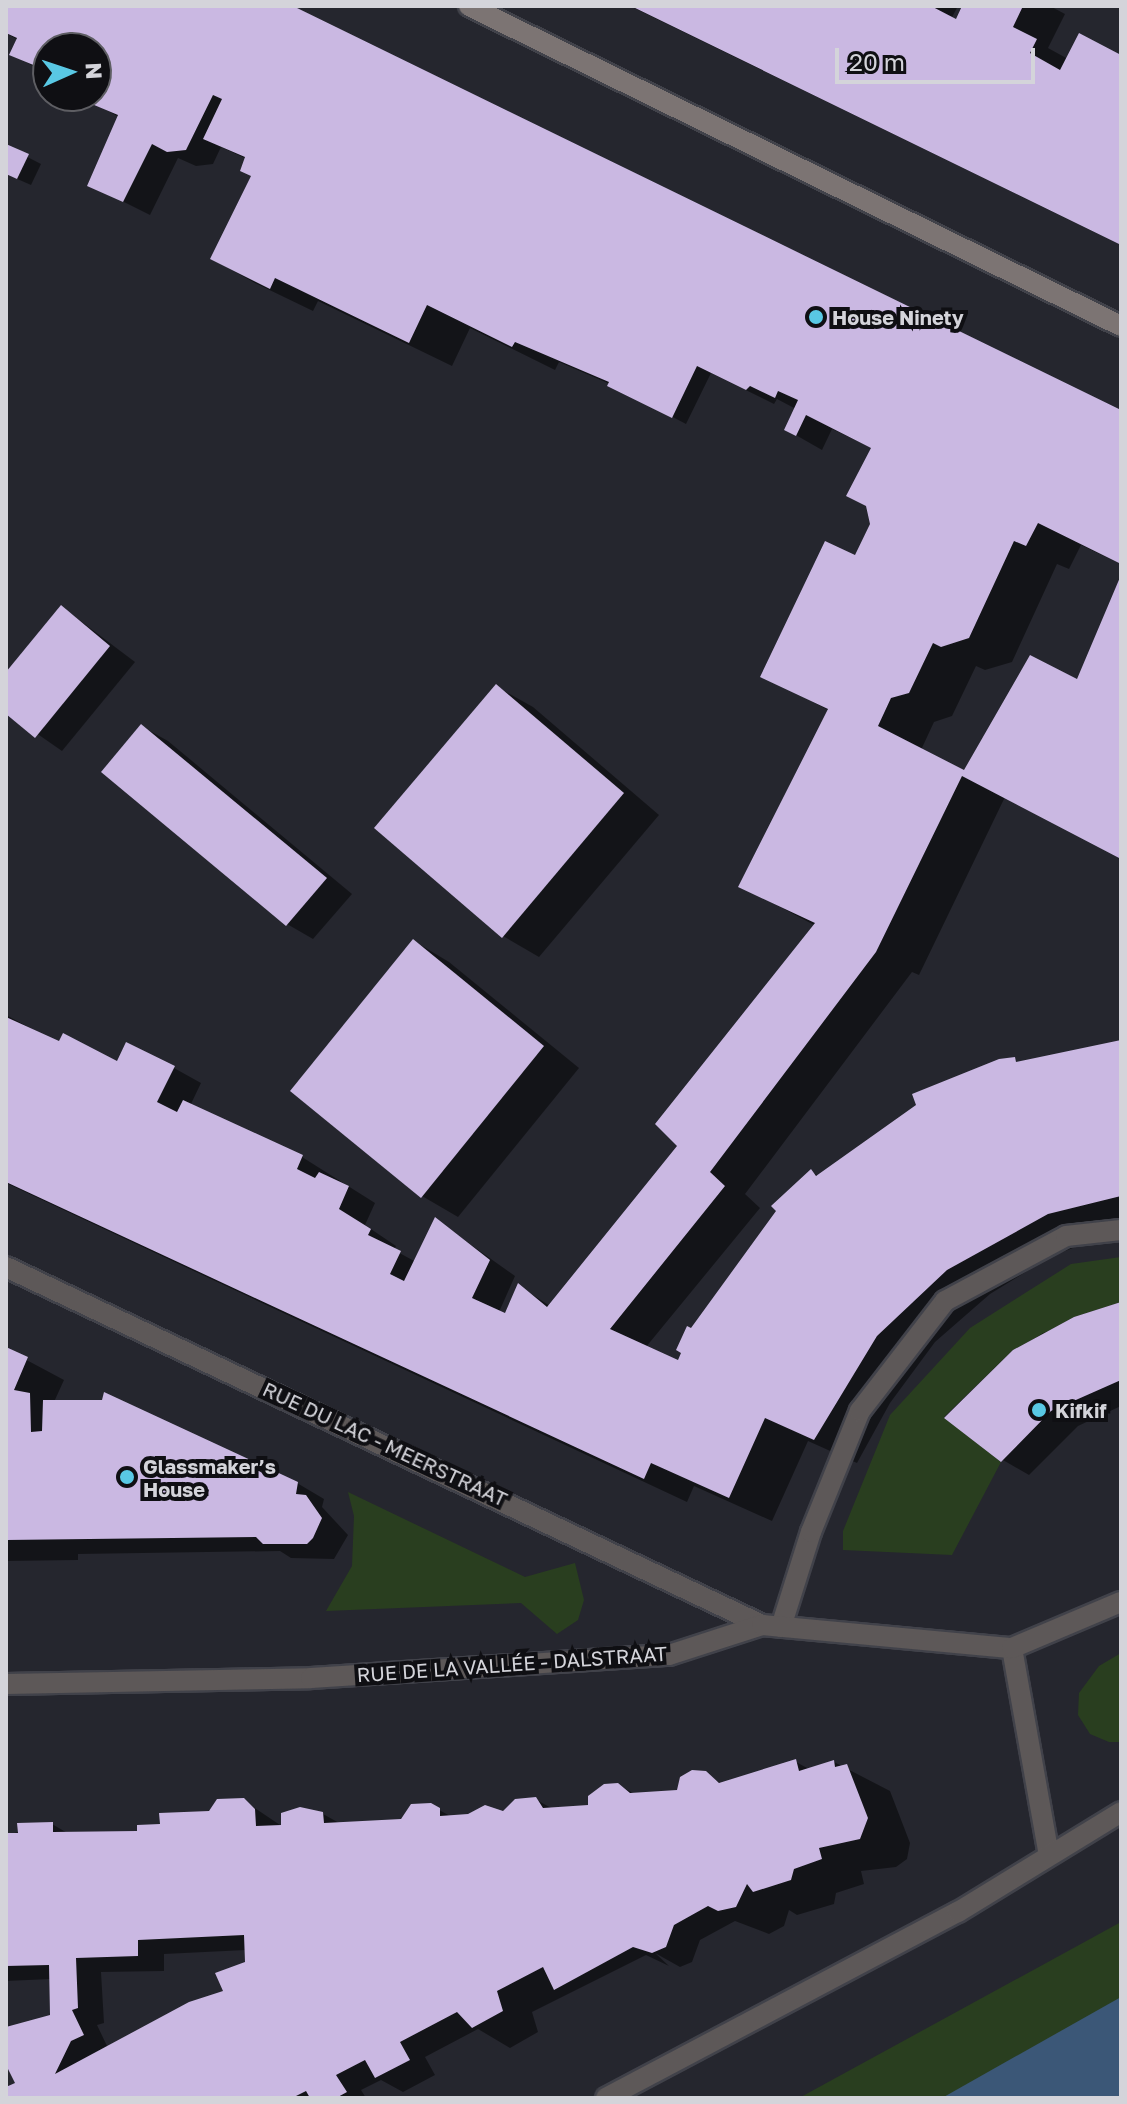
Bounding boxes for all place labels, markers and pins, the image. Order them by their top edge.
place label: House Ninety [832,305,964,329]
marker: House Ninety [807,308,825,326]
place label: Kifkif [1055,1398,1107,1422]
marker: Kifkif [1030,1401,1048,1419]
place label: Glassmaker’s House [143,1454,276,1501]
marker: Glassmaker’s House [118,1468,136,1486]

